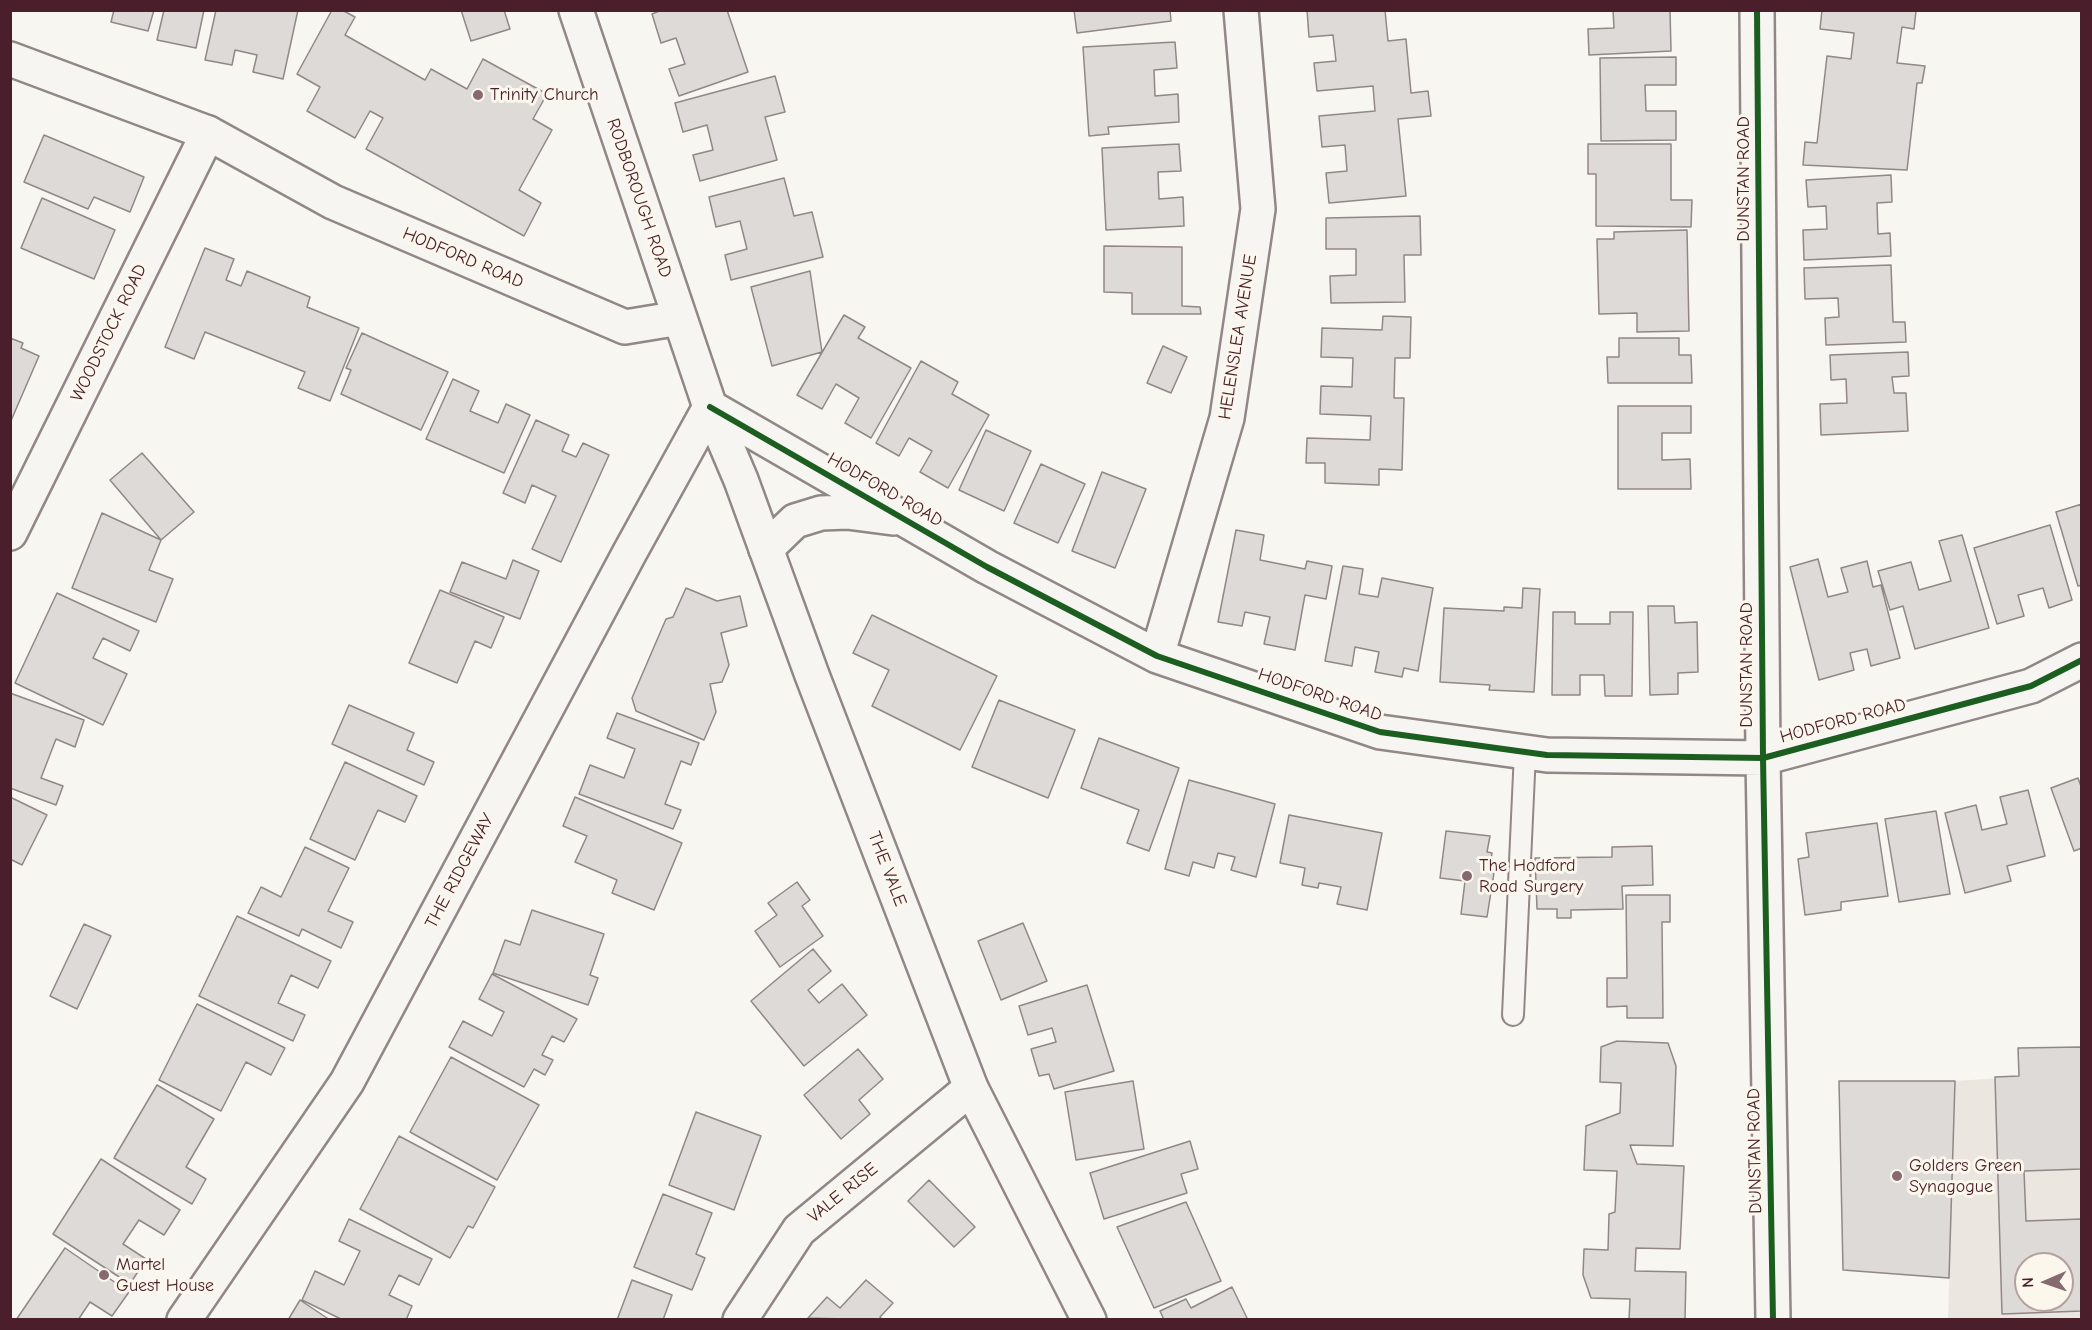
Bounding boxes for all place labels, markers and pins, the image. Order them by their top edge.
place label: Trinity Church [490,84,599,106]
marker: Trinity Church [471,88,485,102]
place label: The Hodford Road Surgery [1479,855,1583,898]
marker: The Hodford Road Surgery [1460,869,1474,883]
place label: Golders Green Synagogue [1909,1155,2022,1198]
marker: Golders Green Synagogue [1890,1169,1904,1183]
place label: Martel Guest House [116,1254,214,1296]
marker: Martel Guest House [97,1268,111,1282]

